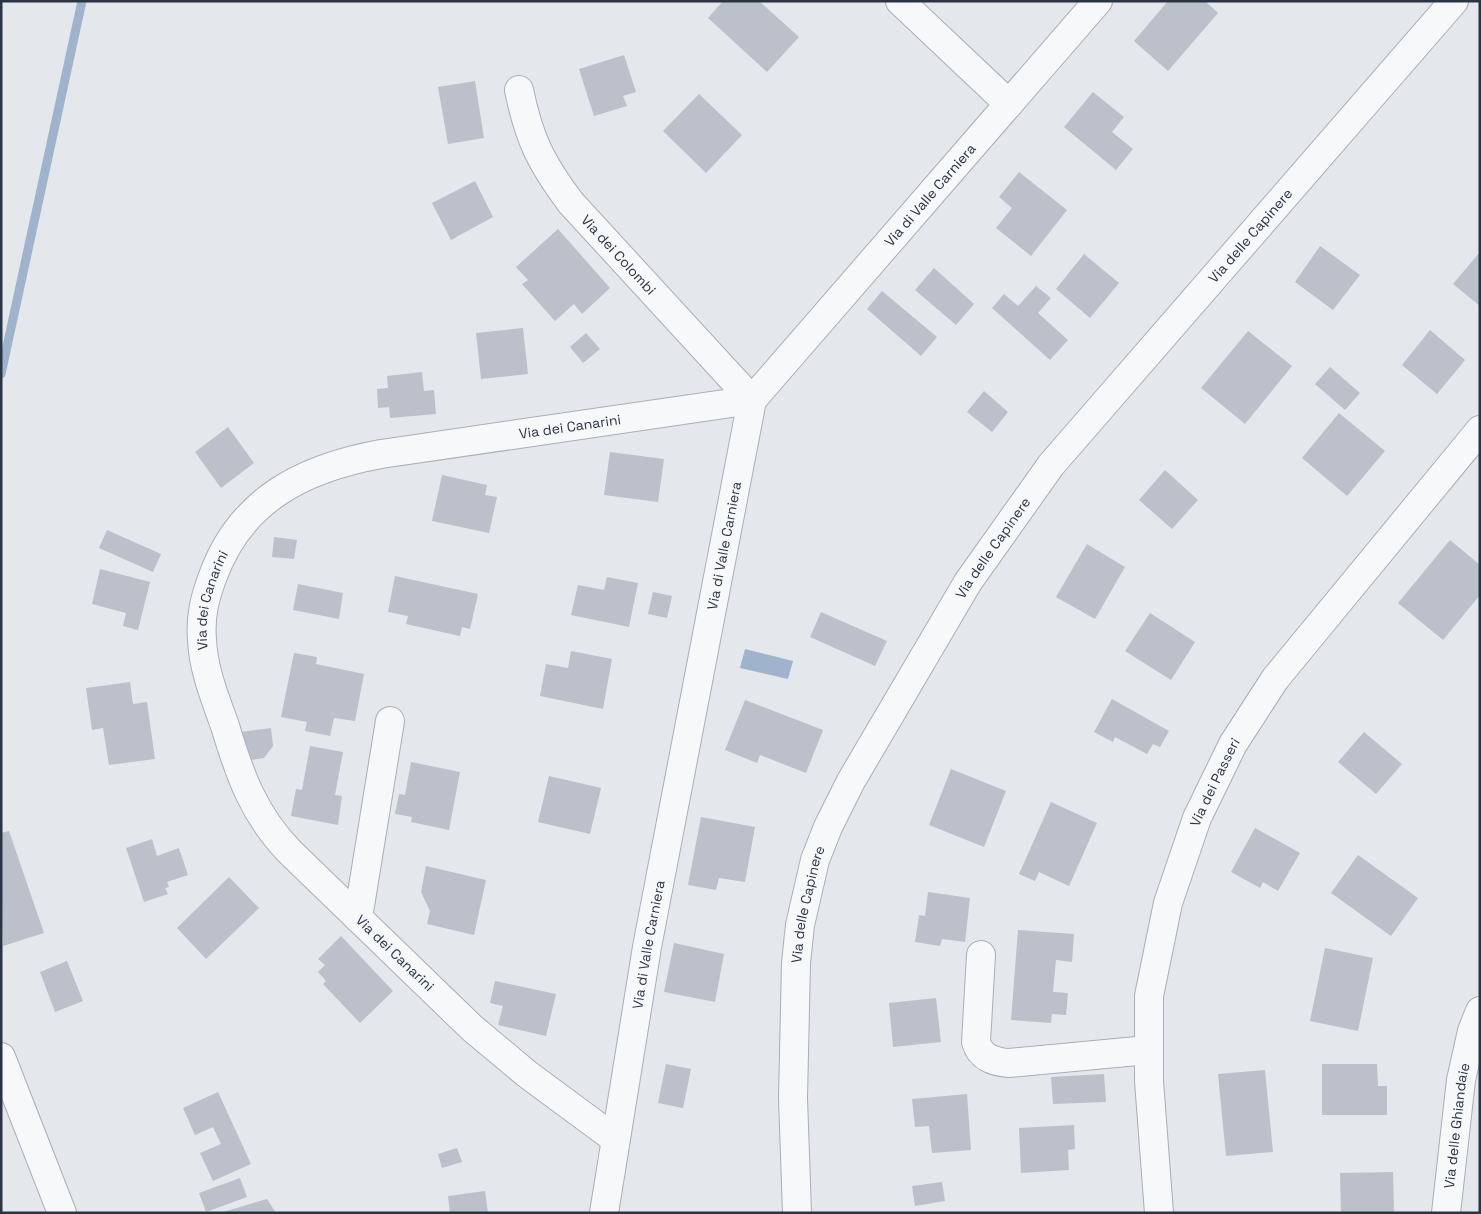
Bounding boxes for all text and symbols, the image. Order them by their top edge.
street label: Via di Valle Carniera [880,140,979,250]
street label: Via delle Capinere [1204,185,1296,287]
street label: Via dei Colombi [577,211,660,299]
street label: Via dei Canarini [518,410,622,443]
street label: Via di Valle Carniera [703,480,745,612]
street label: Via delle Capinere [951,494,1034,602]
street label: Via dei Canarini [193,547,232,651]
street label: Via dei Passeri [1186,734,1244,829]
street label: Via delle Capinere [787,843,829,964]
street label: Via di Valle Carniera [628,879,669,1010]
street label: Via dei Canarini [352,911,438,995]
street label: Via delle Ghiandaie [1440,1061,1474,1189]

